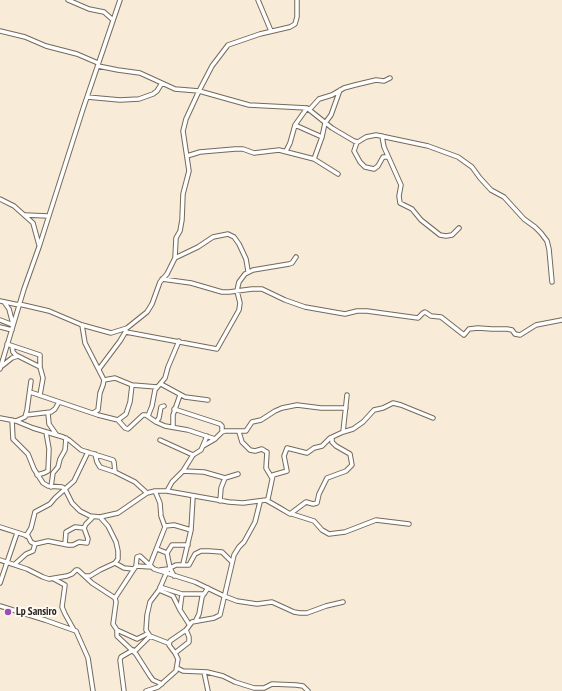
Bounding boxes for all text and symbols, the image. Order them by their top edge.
place label: Lp Sansiro [16,605,57,619]
marker: Lp Sansiro [3,607,13,617]

